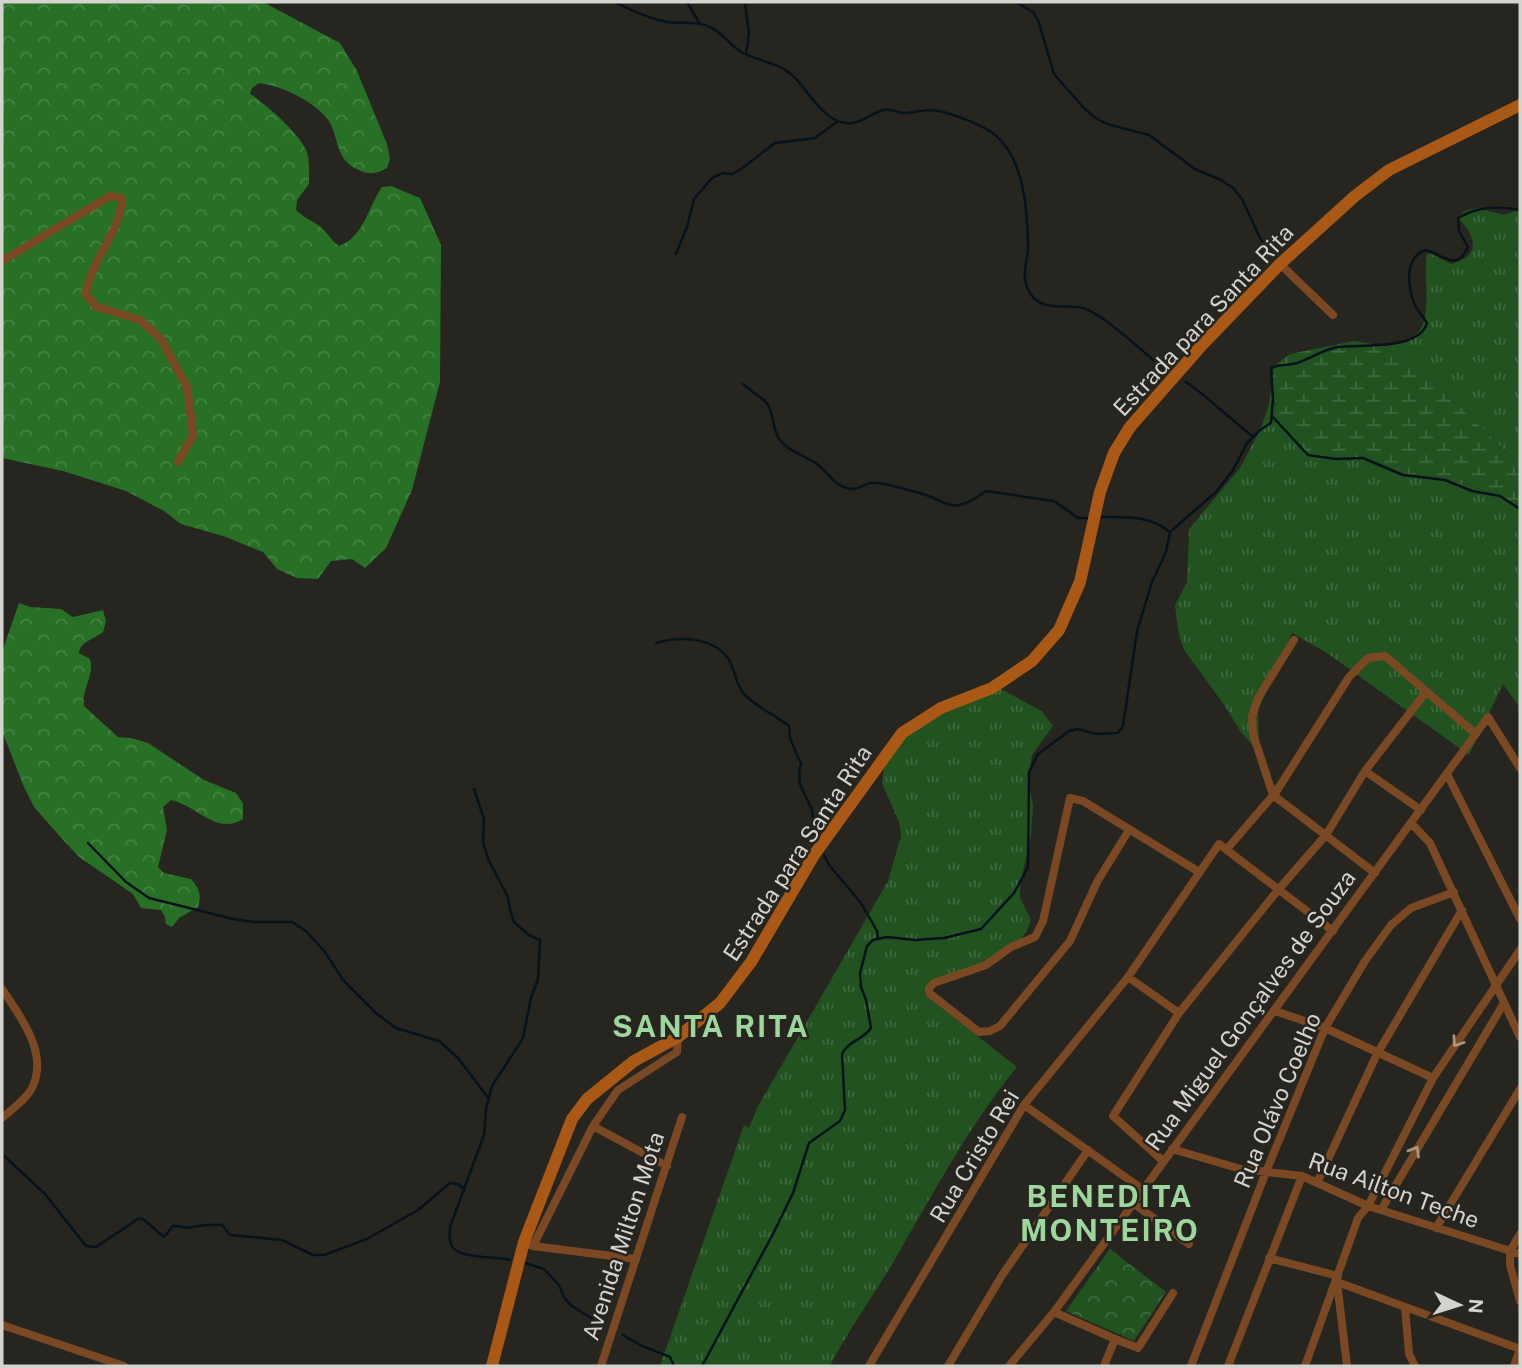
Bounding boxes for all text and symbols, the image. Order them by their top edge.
street label: Estrada para Santa Rita [1107,219,1299,421]
street label: Estrada para Santa Rita [717,740,877,966]
street label: Rua Miguel Gonçalves de Souza [1139,865,1361,1155]
district label: SANTA RITA [612,1008,810,1044]
street label: Rua Olávo Coelho [1228,1008,1326,1192]
one-way arrow [1453,1034,1465,1047]
street label: Rua Cristo Rei [924,1085,1024,1227]
street label: Avenida Milton Mota [577,1128,669,1344]
one-way arrow [1407,1146,1420,1159]
street label: Rua Ailton Teche [1305,1147,1483,1233]
district label: BENEDITA MONTEIRO [1020,1178,1200,1248]
north arrow [1424,1270,1494,1340]
text: N [1464,1298,1487,1314]

